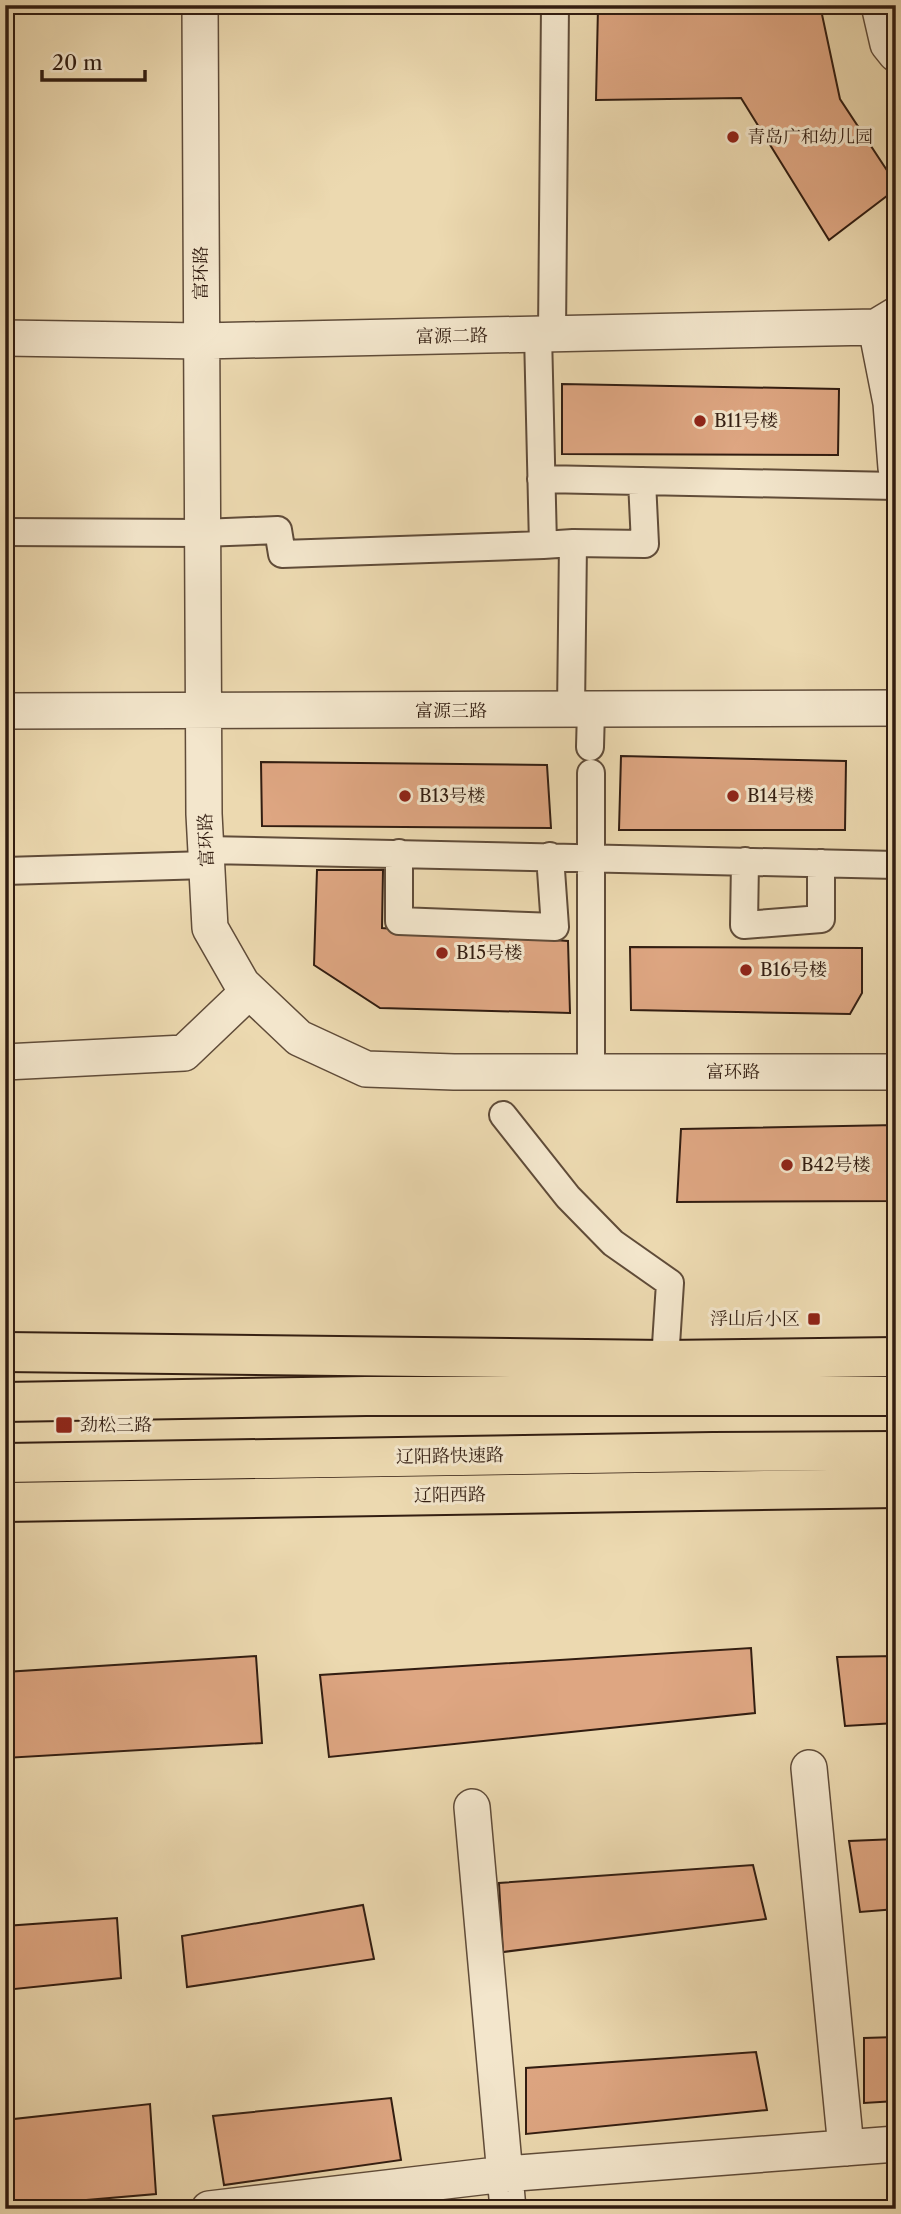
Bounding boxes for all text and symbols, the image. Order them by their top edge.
scale bar [42,38,145,82]
text: 20 m [52,50,103,75]
place label: 青岛广和幼儿园 [747,126,873,148]
marker: 青岛广和幼儿园 [725,129,741,145]
street label: 富环路 [190,246,212,300]
street label: 富源二路 [416,324,488,348]
place label: B11号楼 [714,410,778,432]
marker: B11号楼 [692,413,708,429]
street label: 富源三路 [415,700,487,722]
place label: B13号楼 [419,785,485,807]
place label: B14号楼 [747,785,814,807]
marker: B13号楼 [397,788,413,804]
marker: B14号楼 [725,788,741,804]
street label: 富环路 [194,813,218,867]
place label: B15号楼 [456,942,522,964]
marker: B15号楼 [434,945,450,961]
place label: B16号楼 [760,959,827,981]
marker: B16号楼 [738,962,754,978]
street label: 富环路 [706,1061,760,1083]
place label: B42号楼 [801,1154,870,1176]
marker: B42号楼 [779,1157,795,1173]
place label: 浮山后小区 [710,1308,800,1330]
marker: 浮山后小区 [806,1311,822,1327]
place label: 劲松三路 [80,1414,152,1436]
marker: 劲松三路 [54,1415,74,1435]
street label: 辽阳路快速路 [396,1444,504,1468]
street label: 辽阳西路 [414,1483,486,1507]

